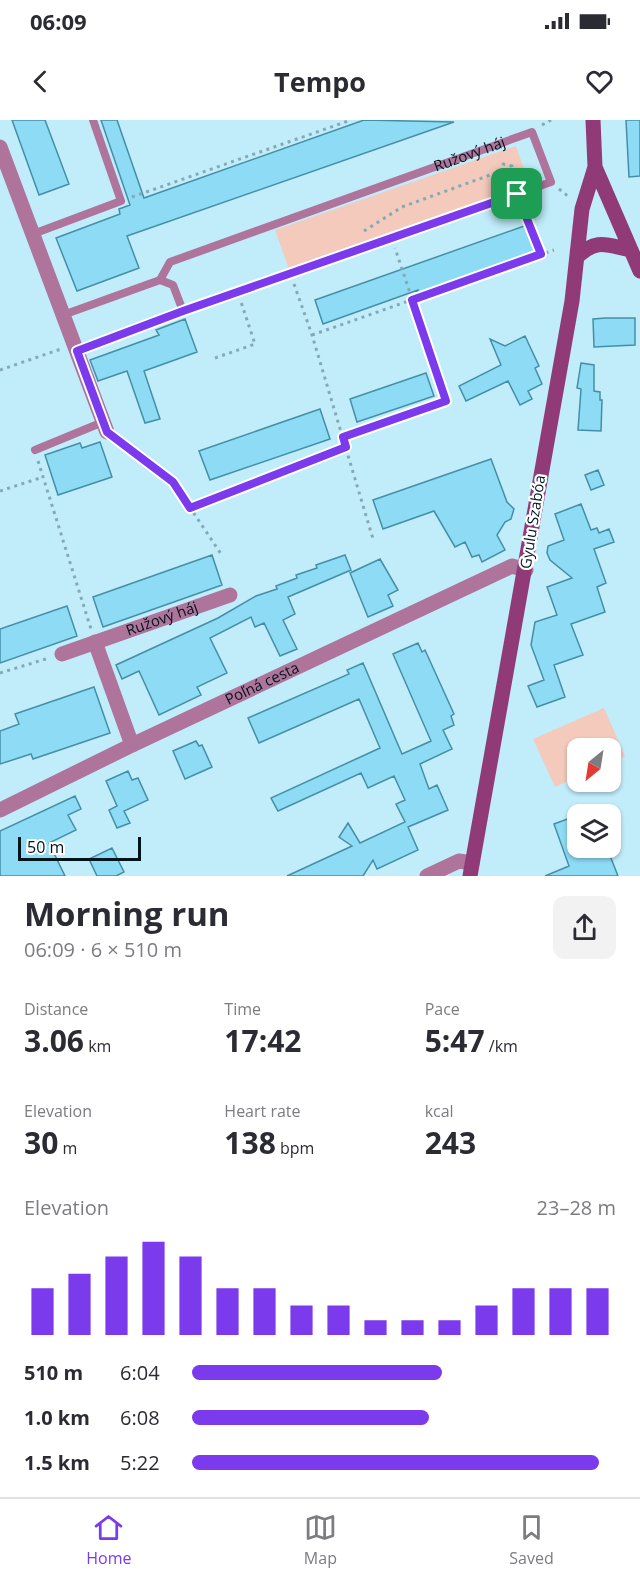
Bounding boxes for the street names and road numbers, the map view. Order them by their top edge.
street label: Ružový háj [431,131,508,176]
street label: Gyulu Szabóa [515,474,549,570]
street label: Ružový háj [123,596,200,640]
street label: Poľná cesta [221,657,302,709]

